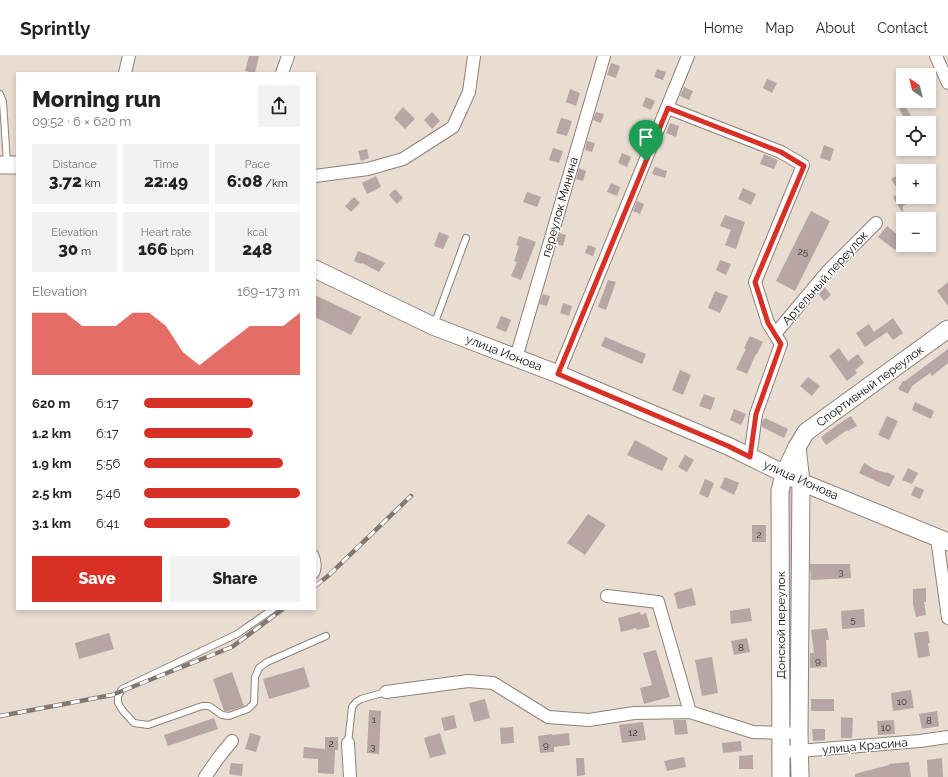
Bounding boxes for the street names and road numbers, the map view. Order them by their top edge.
street label: переулок Минина [539,155,581,259]
street label: Артельный переулок [779,228,871,328]
street label: улица Ионова [464,332,544,374]
street label: Спортивный переулок [814,342,926,430]
street label: улица Ионова [761,457,841,503]
street label: Донской переулок [774,571,788,679]
street label: улица Красина [822,735,908,757]

